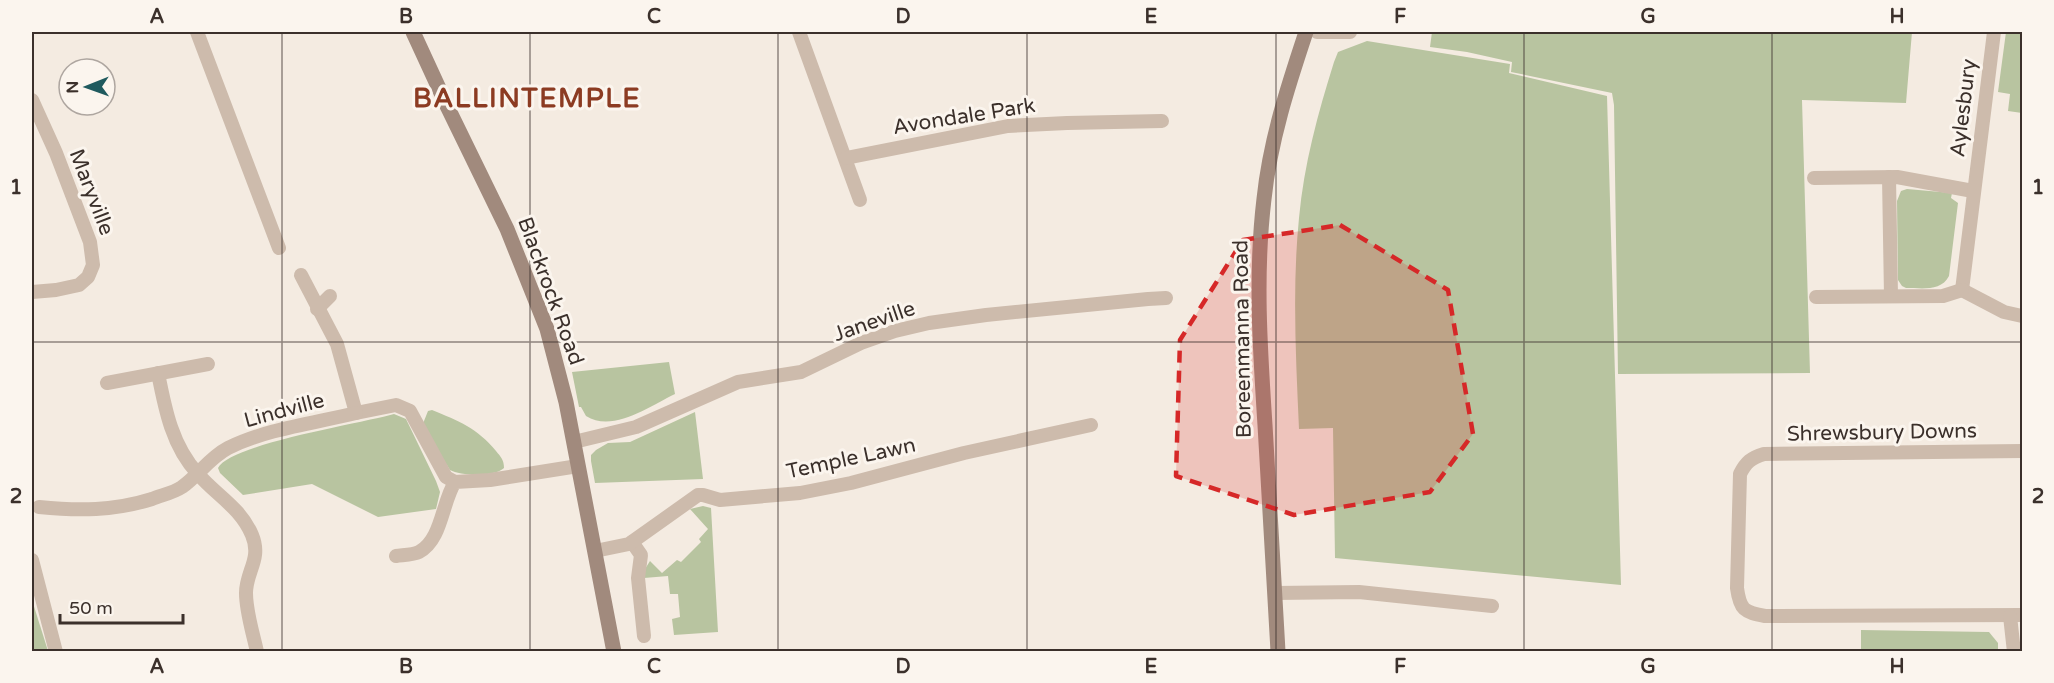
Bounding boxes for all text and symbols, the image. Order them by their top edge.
text: A [150,5,165,29]
text: B [399,5,413,29]
text: C [647,5,661,29]
text: D [895,5,911,29]
text: E [1145,5,1158,29]
text: F [1394,5,1406,29]
text: G [1640,5,1656,29]
text: H [1889,5,1905,29]
north arrow [57,57,117,117]
street label: Aylesbury [1945,58,1982,159]
text: N [63,81,83,94]
district label: BALLINTEMPLE [413,82,641,115]
street label: Avondale Park [891,93,1037,140]
street label: Maryville [64,146,119,239]
text: 1 [10,176,22,200]
text: 1 [2032,176,2044,200]
street label: Blackrock Road [512,214,589,368]
street label: Boreenmanna Road [1228,240,1257,438]
street label: Janeville [830,296,918,347]
street label: Lindville [241,388,327,433]
street label: Shrewsbury Downs [1787,418,1977,447]
street label: Temple Lawn [784,433,918,484]
text: 2 [10,485,22,509]
text: 2 [2032,485,2044,509]
scale bar [60,587,183,625]
text: 50 m [69,597,113,619]
text: A [150,655,165,679]
text: B [399,655,413,679]
text: C [647,655,661,679]
text: D [895,655,911,679]
text: E [1145,655,1158,679]
text: F [1394,655,1406,679]
text: G [1640,655,1656,679]
text: H [1889,655,1905,679]

